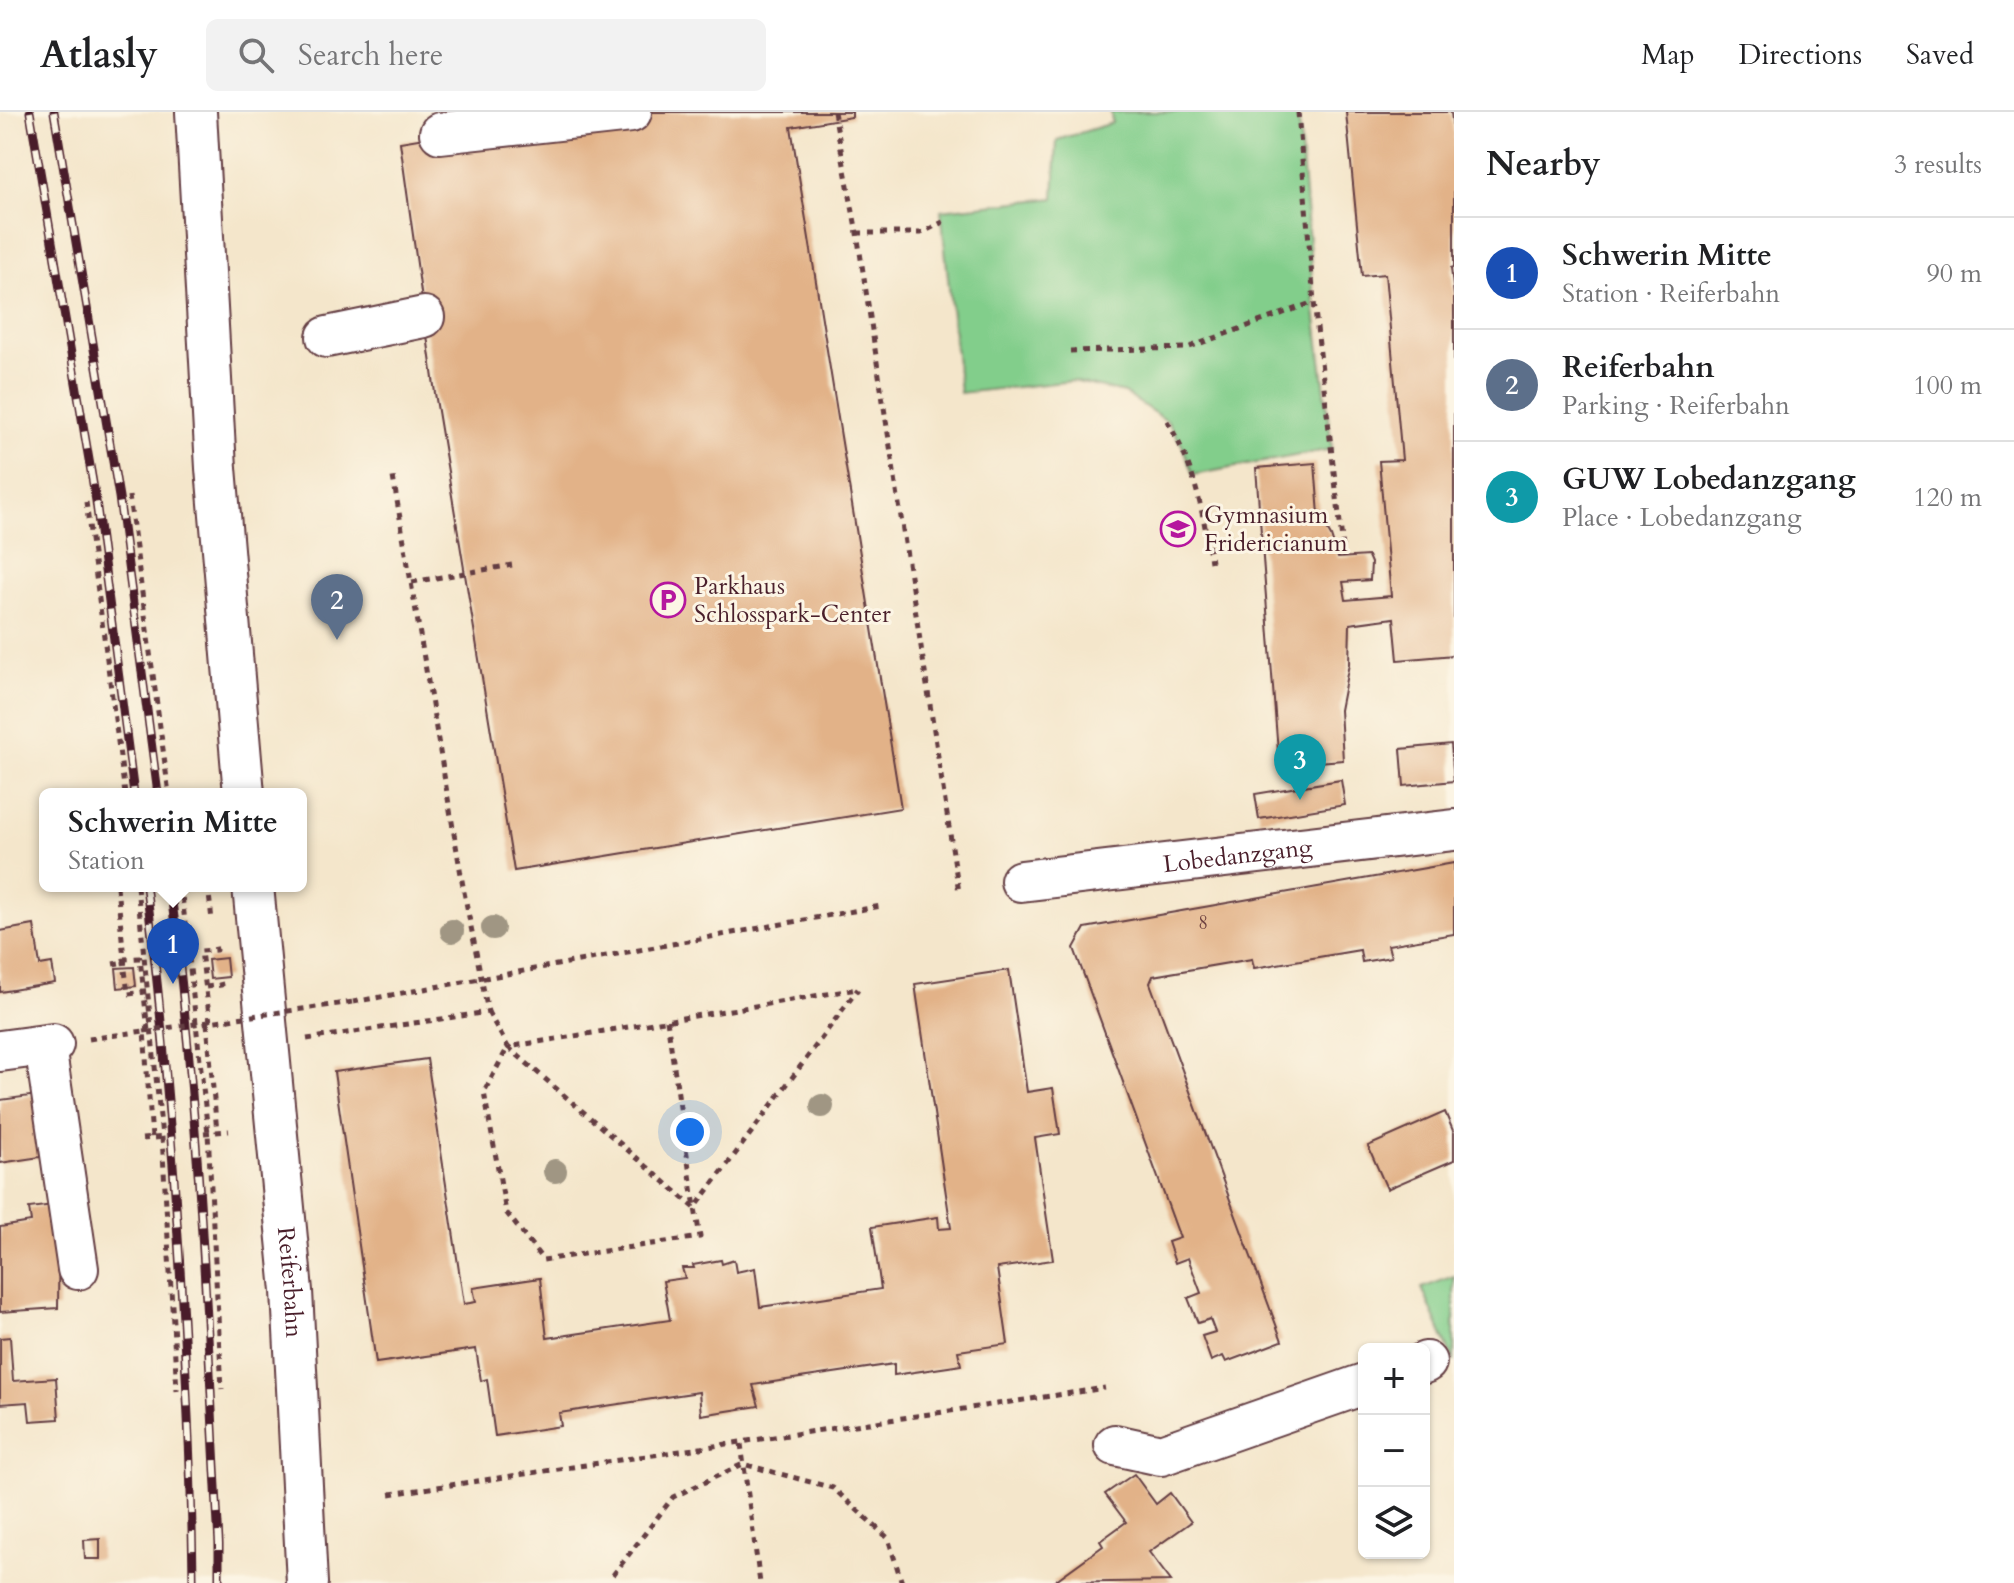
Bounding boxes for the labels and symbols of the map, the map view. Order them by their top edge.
place label: Gymnasium Fridericianum [1204,499,1348,560]
school or university icon: Gymnasium Fridericianum [1159,510,1197,548]
place label: Parkhaus Schlosspark-Center [694,570,891,631]
pin: 2 [311,574,363,640]
parking icon: Parkhaus Schlosspark-Center [649,581,687,619]
pin: 3 [1274,734,1326,800]
street label: Lobedanzgang [1161,831,1314,881]
house number: 8 [1198,909,1208,936]
pin: 1 [147,918,199,984]
your location [670,1112,710,1152]
street label: Reiferbahn [269,1225,310,1339]

